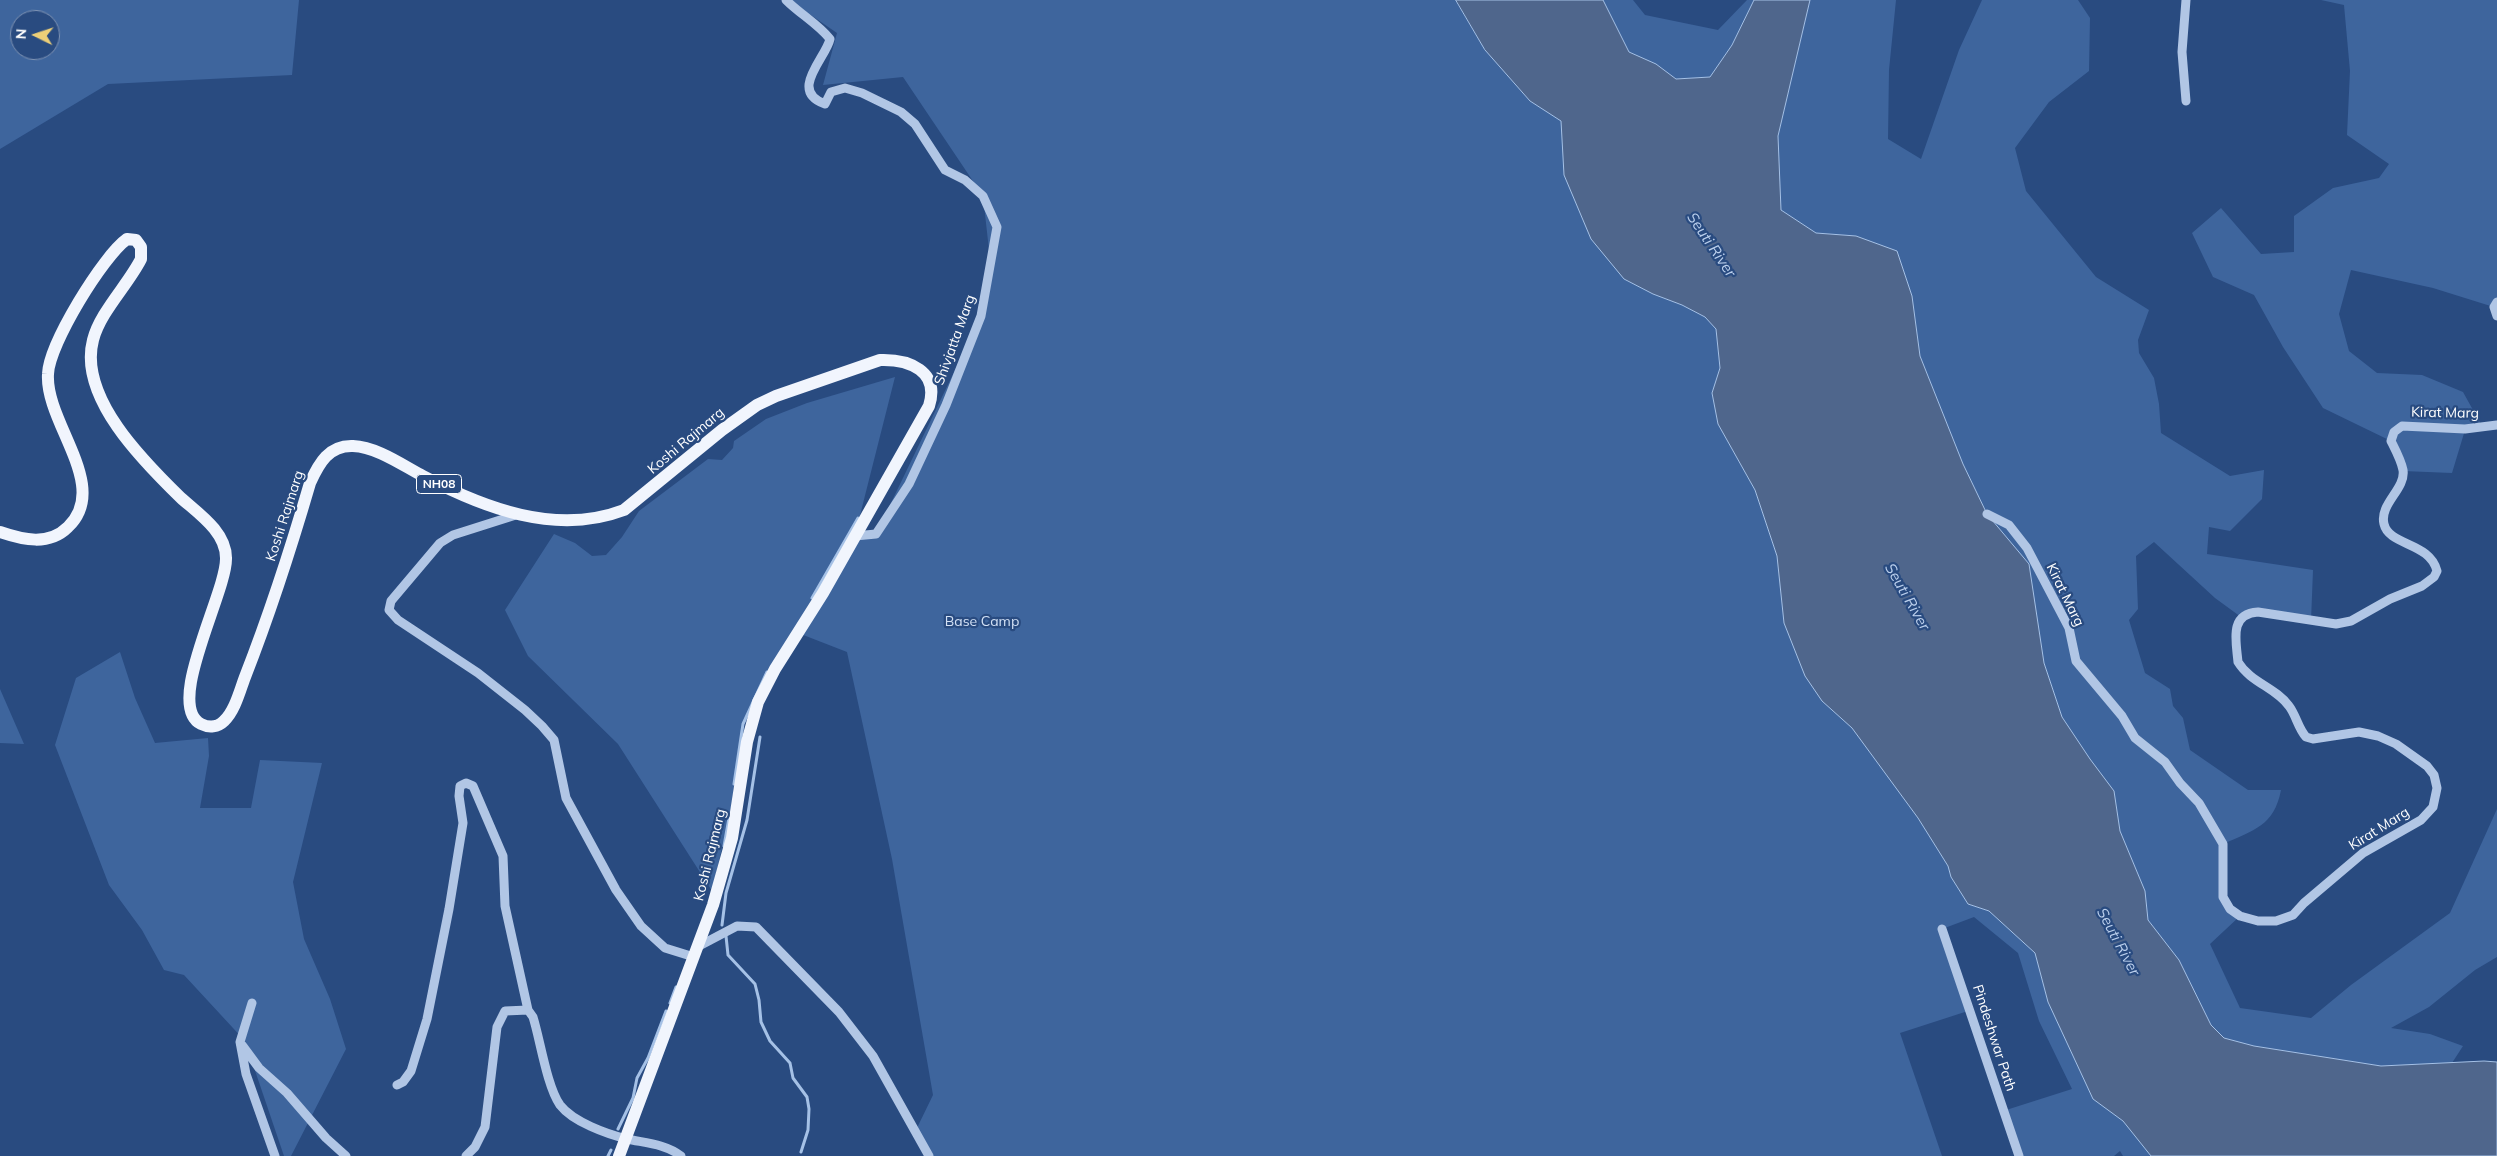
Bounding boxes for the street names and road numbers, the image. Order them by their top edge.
street label: Shivjatta Marg [931,293,979,387]
street label: Koshi Rajmarg [644,404,728,478]
street label: Kirat Marg [2411,404,2479,422]
street label: Koshi Rajmarg [262,469,308,563]
road number: NH08 [416,474,462,494]
street label: Kirat Marg [2043,561,2087,629]
street label: Kirat Marg [2346,804,2412,854]
street label: Koshi Rajmarg [690,807,730,903]
street label: Pindeshwar Path [1969,983,2019,1093]

